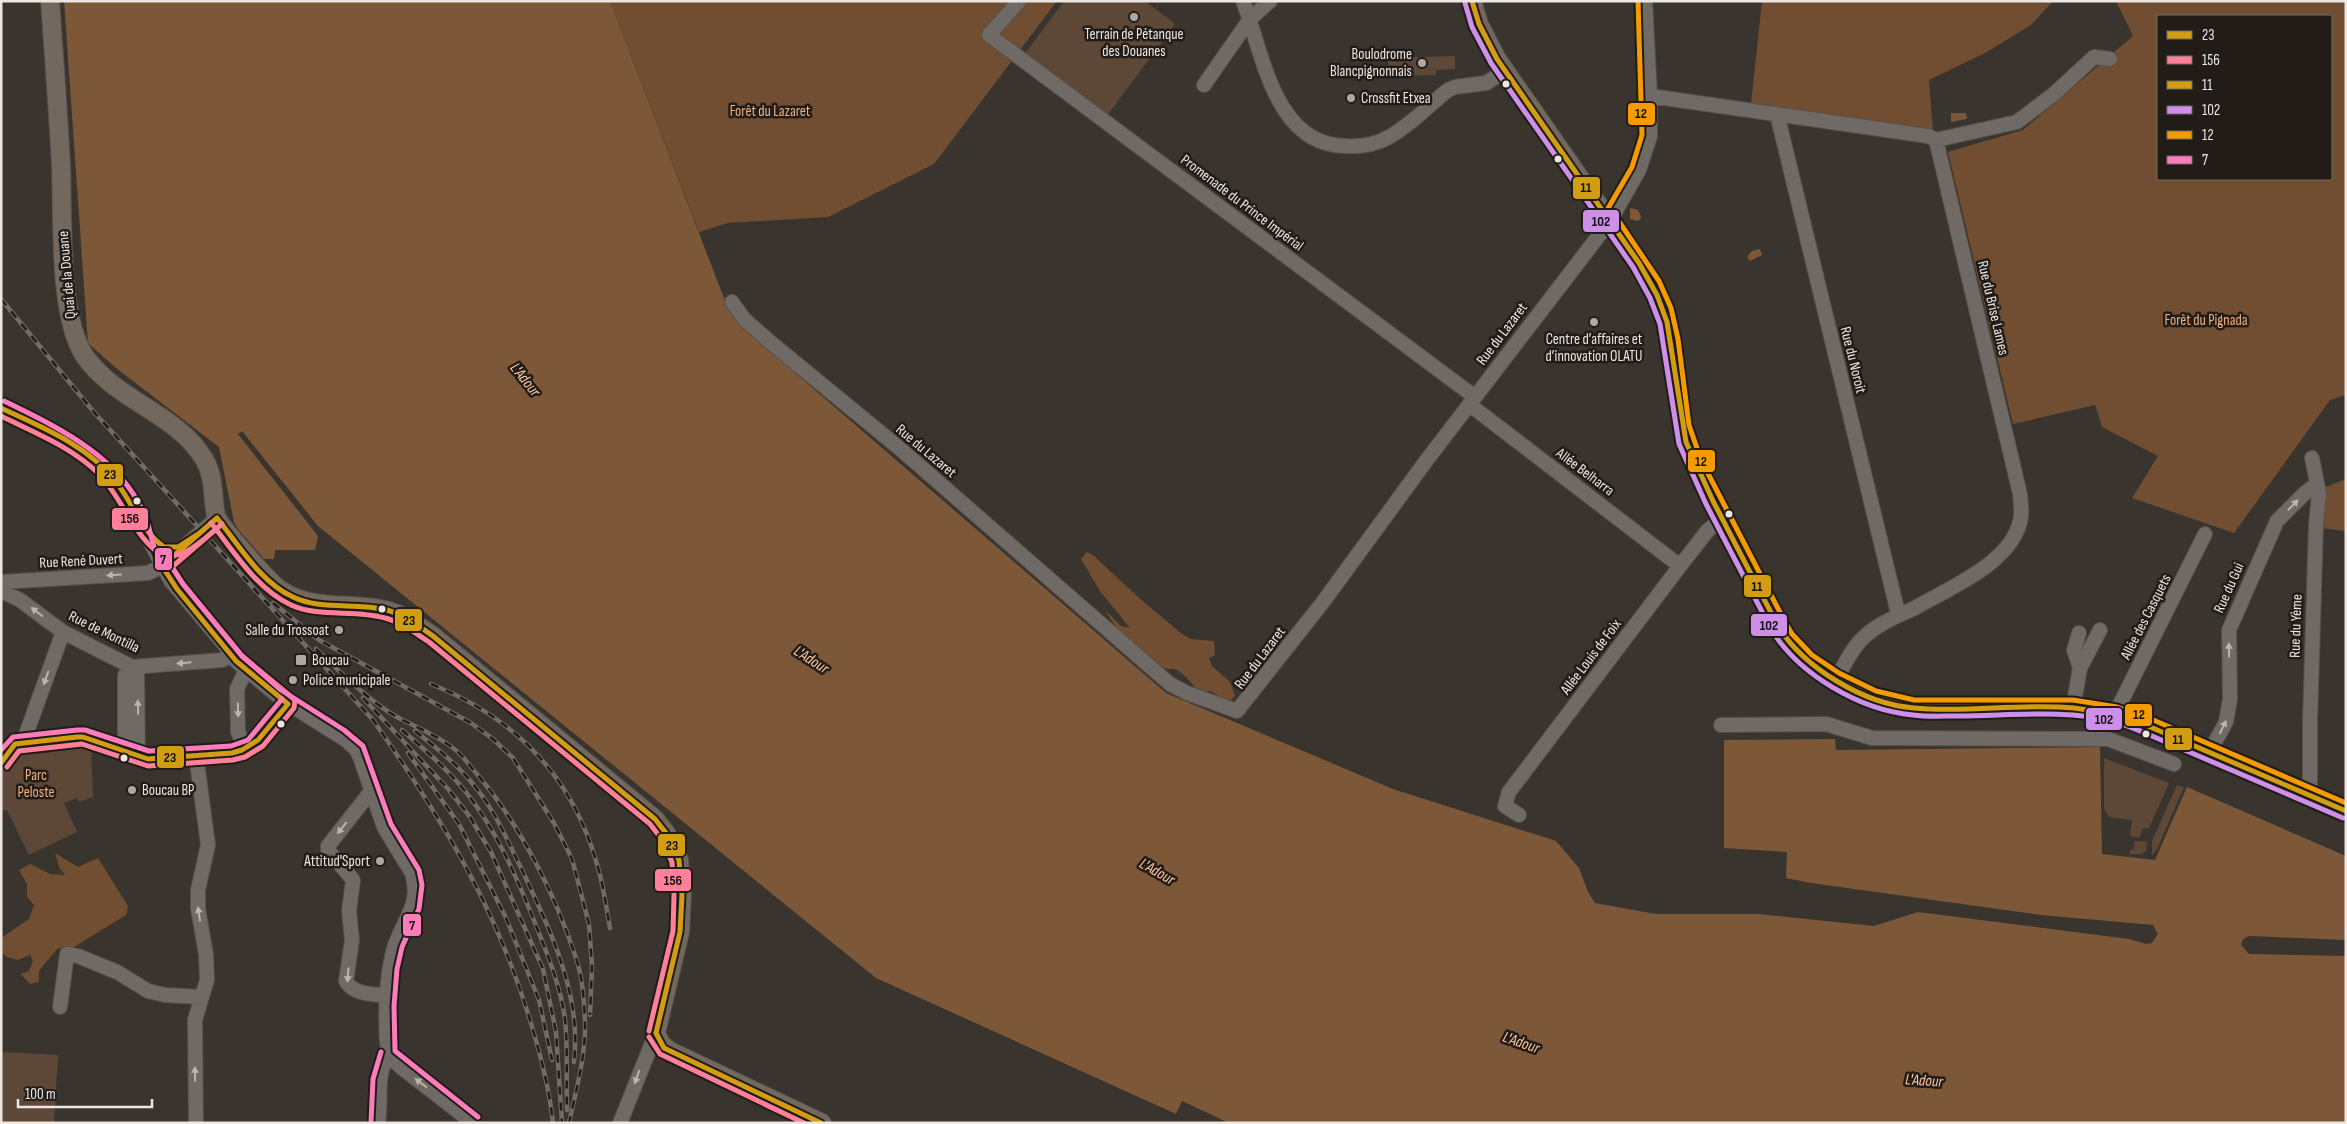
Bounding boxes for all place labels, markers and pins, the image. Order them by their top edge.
marker: Terrain de Pétanque des Douanes [1128,11,1140,23]
place label: Terrain de Pétanque des Douanes [1084,25,1184,61]
place label: Boulodrome Blancpignonnais [1330,45,1412,81]
marker: Boulodrome Blancpignonnais [1416,57,1428,69]
unlabelled marker [1501,79,1511,89]
place label: Crossfit Etxea [1361,89,1431,108]
marker: Crossfit Etxea [1345,92,1357,104]
unlabelled marker [1553,154,1563,164]
marker: Centre d’affaires et d’innovation OLATU [1588,316,1600,328]
place label: Centre d’affaires et d’innovation OLATU [1545,330,1643,366]
unlabelled marker [132,496,142,506]
unlabelled marker [1724,509,1734,519]
unlabelled marker [377,604,387,614]
place label: Salle du Trossoat [245,621,329,640]
marker: Salle du Trossoat [333,624,345,636]
place label: Boucau [312,651,349,670]
marker: Boucau [294,653,308,667]
place label: Police municipale [303,671,391,690]
marker: Police municipale [287,674,299,686]
unlabelled marker [276,719,286,729]
unlabelled marker [2141,729,2151,739]
unlabelled marker [119,753,129,763]
place label: Boucau BP [142,781,194,800]
marker: Boucau BP [126,784,138,796]
place label: Attitud'Sport [303,852,370,871]
marker: Attitud'Sport [374,855,386,867]

